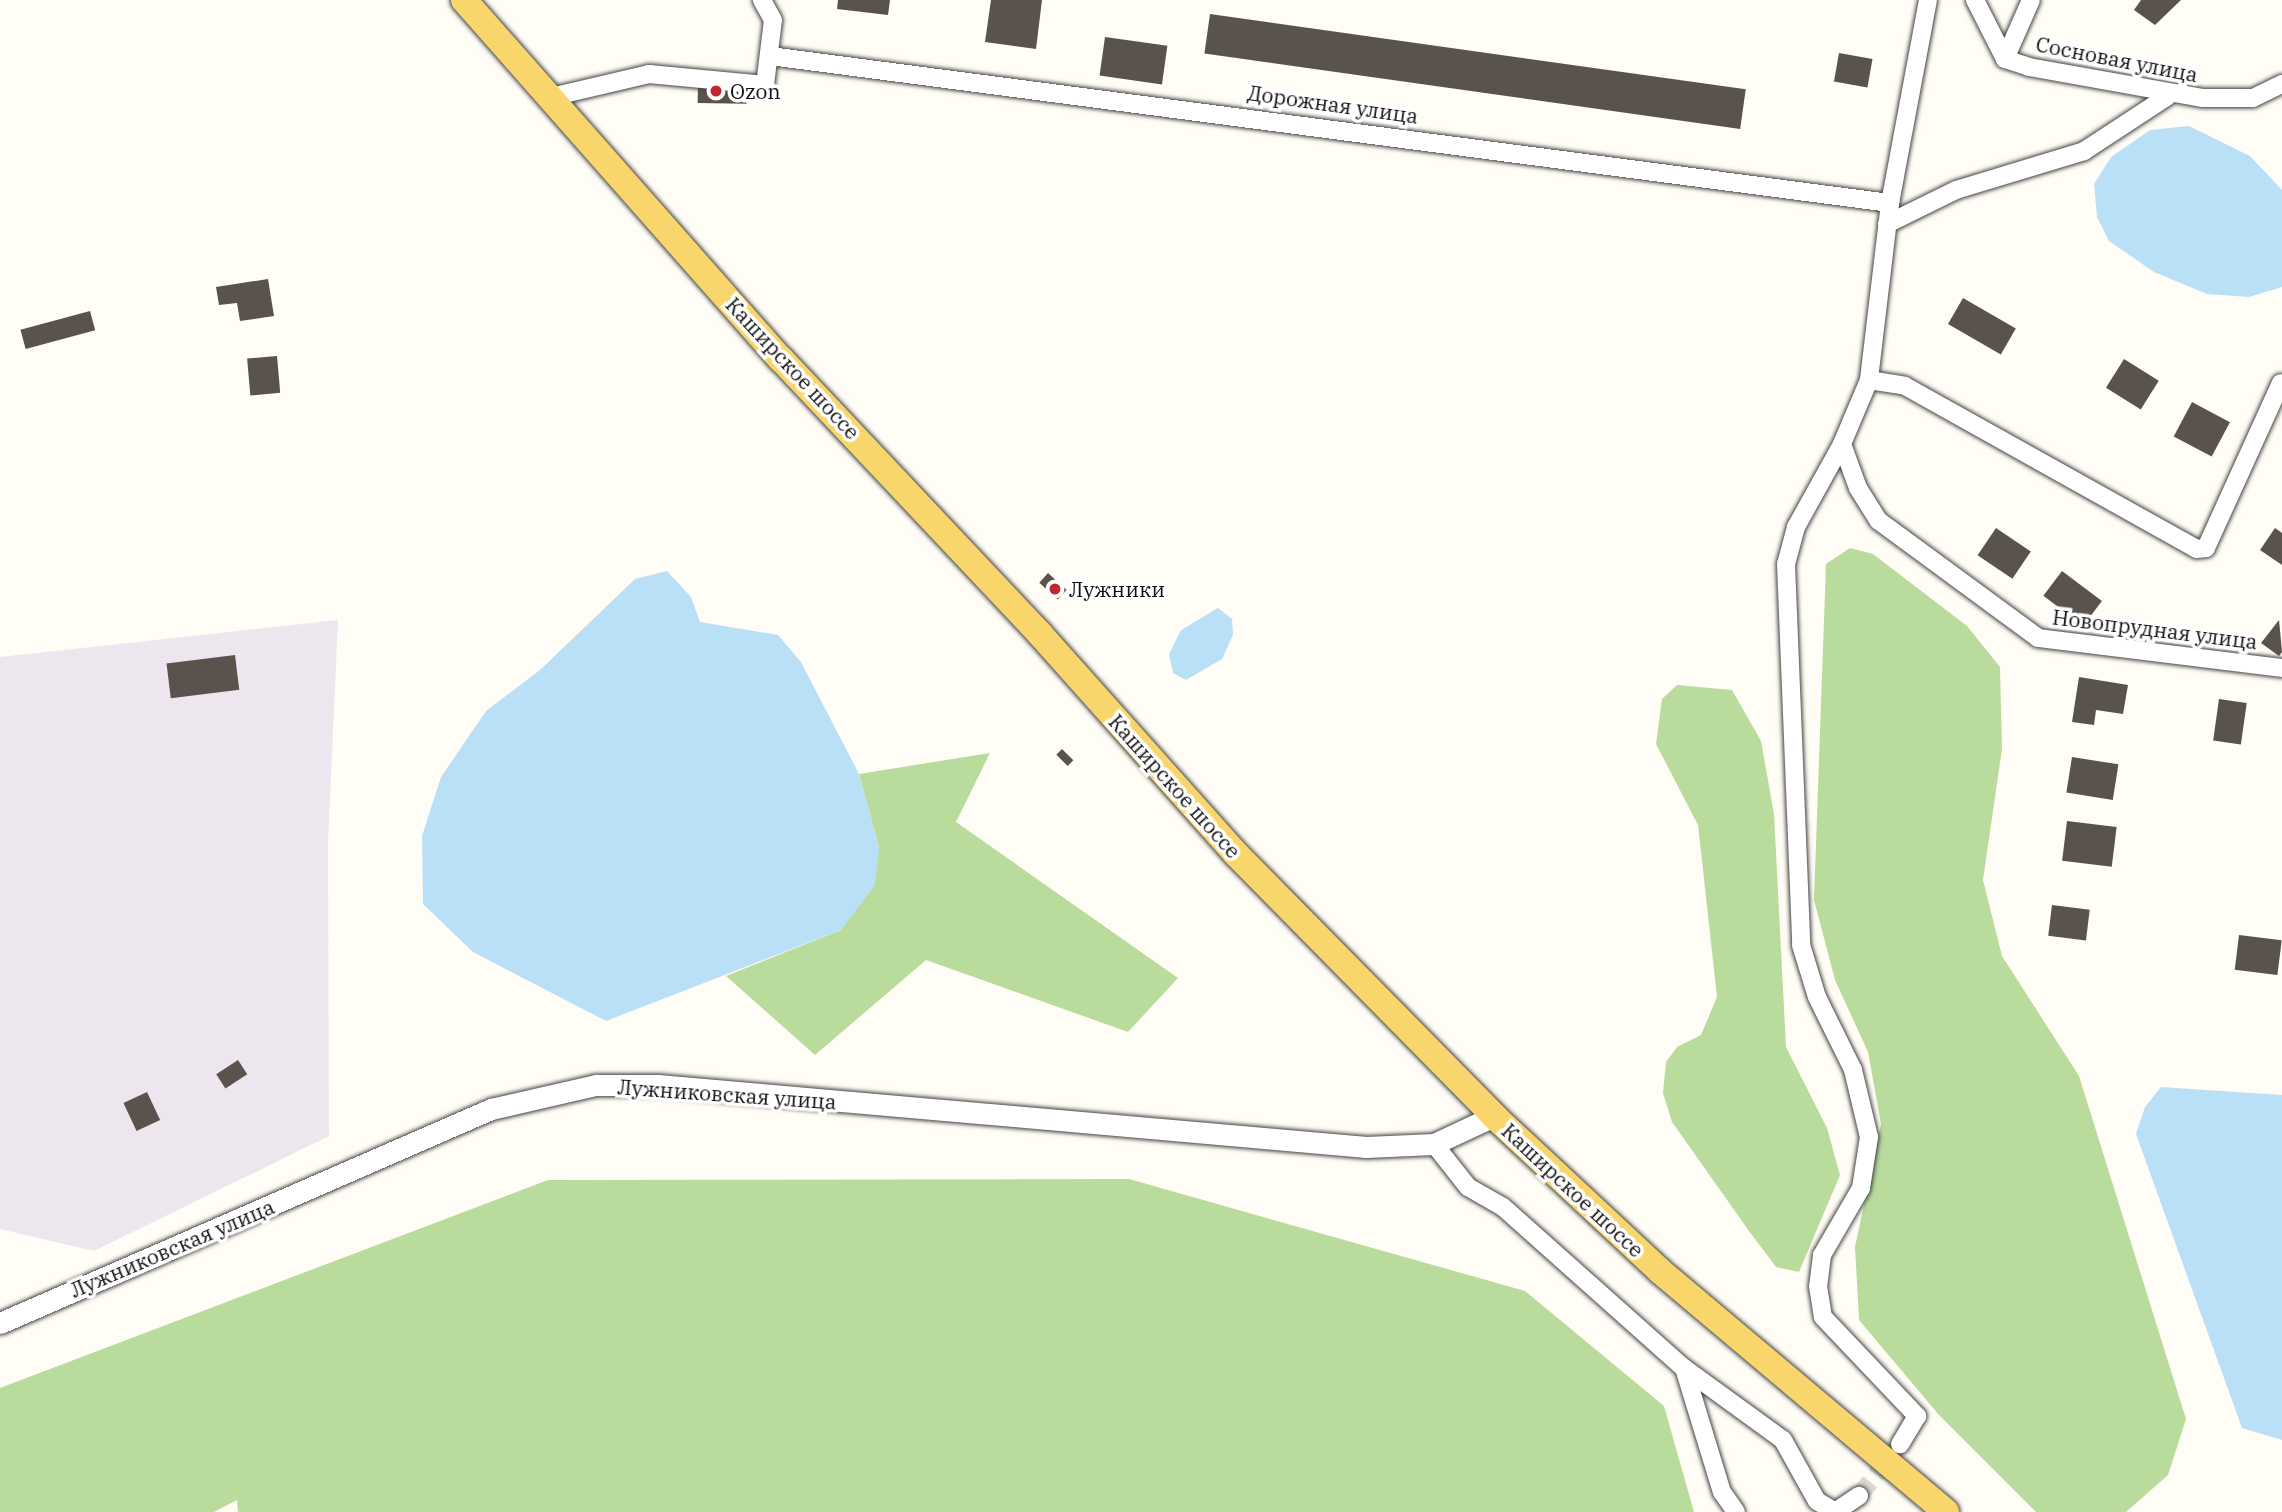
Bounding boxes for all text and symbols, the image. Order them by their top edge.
street label: Сосновая улица [2034,31,2200,87]
place label: Ozon [730,78,781,104]
street label: Дорожная улица [1246,80,1420,128]
marker: Ozon [708,83,724,99]
street label: Каширское шоссе [721,292,865,444]
place label: Лужники [1069,576,1165,602]
marker: Лужники [1047,581,1063,597]
street label: Новопрудная улица [2051,604,2259,654]
street label: Каширское шоссе [1104,709,1246,863]
street label: Лужниковская улица [617,1074,837,1114]
street label: Каширское шоссе [1497,1118,1649,1262]
street label: Лужниковская улица [66,1194,278,1302]

